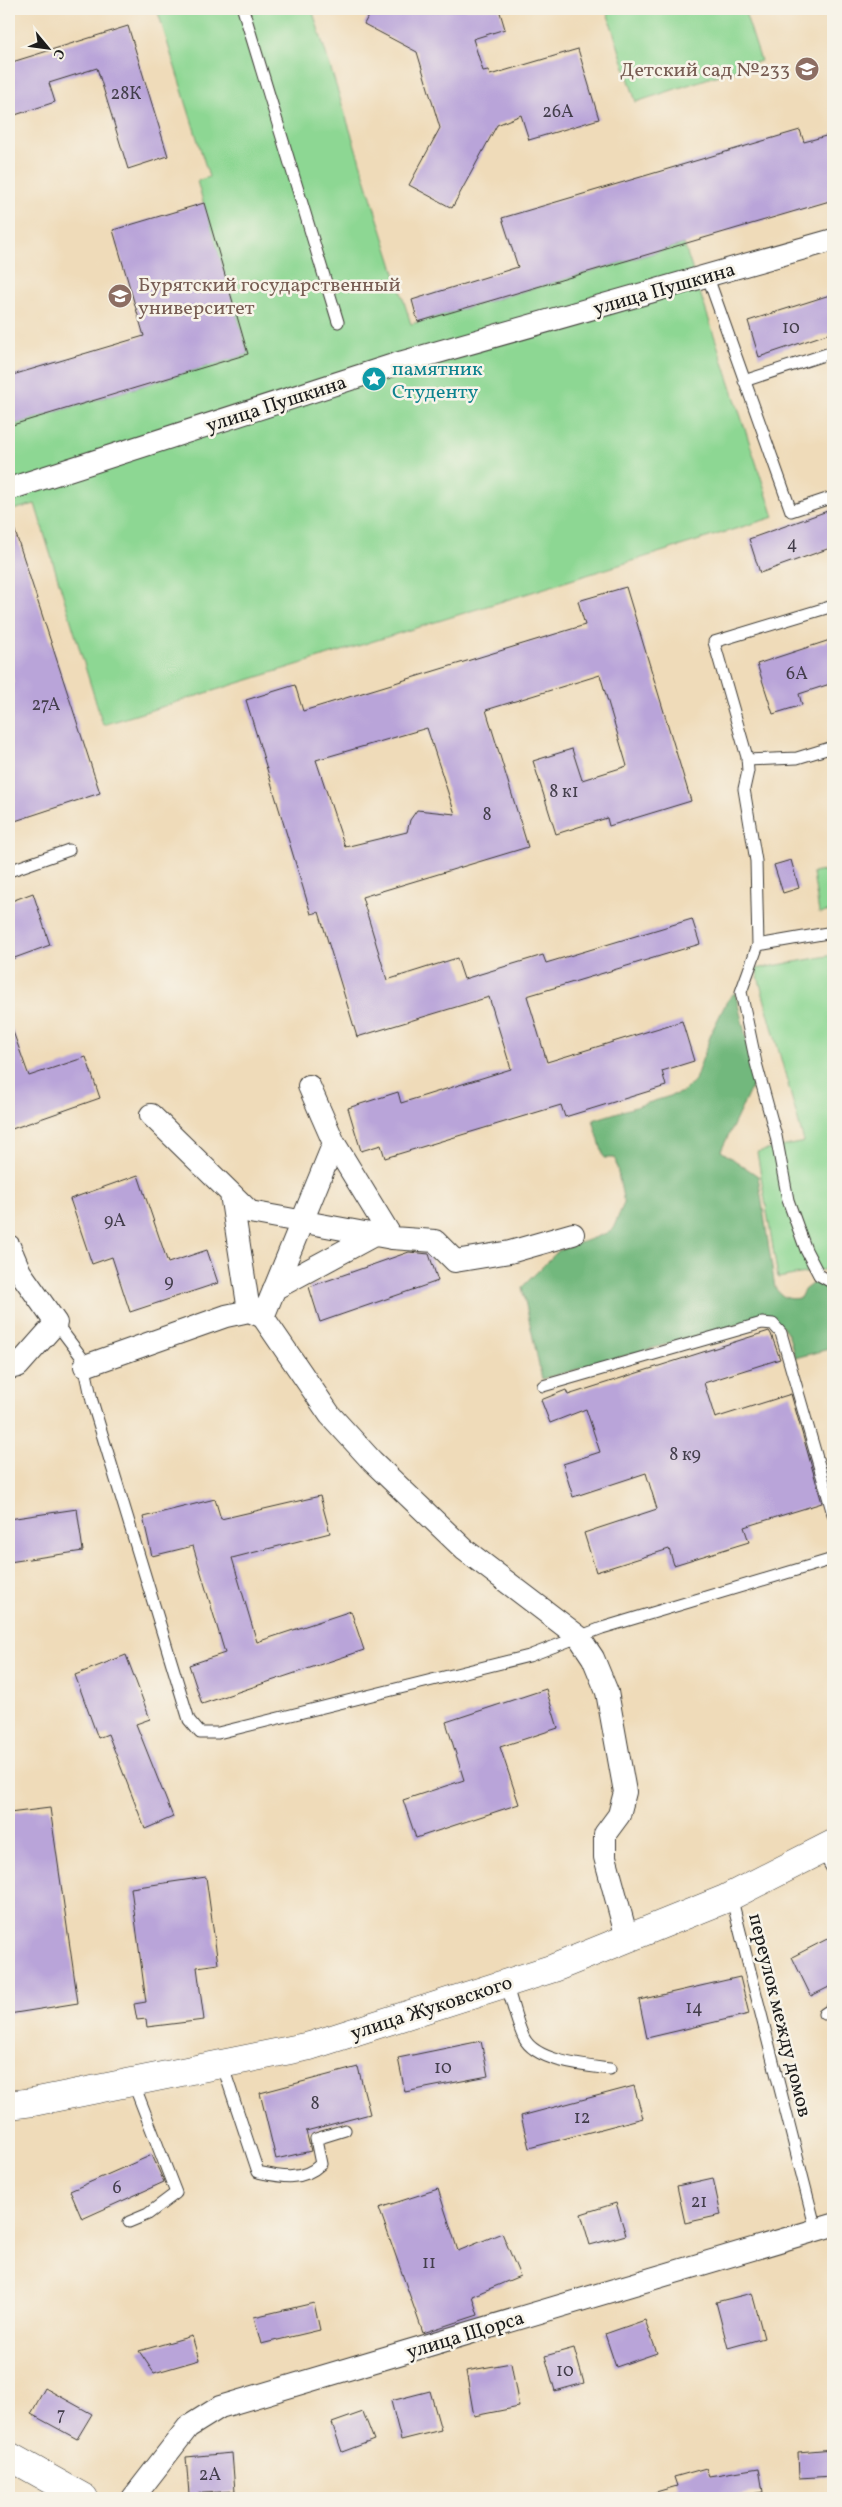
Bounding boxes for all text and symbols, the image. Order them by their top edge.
north arrow [22,22,72,72]
text: С [48,45,69,62]
school or university icon: Детский сад №233 [794,56,820,82]
place label: Детский сад №233 [620,57,790,85]
house number: 28К [110,82,142,107]
house number: 26А [542,100,574,125]
street label: улица Пушкина [590,256,739,324]
place label: Бурятский государственный университет [138,272,401,323]
school or university icon: Бурятский государственный университет [107,283,133,309]
house number: 10 [782,316,800,341]
place label: памятник Студенту [392,356,483,407]
place icon: памятник Студенту [361,366,387,392]
street label: улица Пушкина [203,369,351,441]
house number: 4 [787,532,797,557]
house number: 6А [786,662,808,687]
house number: 27А [32,693,61,718]
house number: 8 к1 [549,780,579,805]
house number: 8 [482,803,492,828]
house number: 9А [104,1209,126,1234]
house number: 9 [164,1270,174,1295]
house number: 8 к9 [669,1443,701,1468]
street label: переулок между домов [740,1911,818,2120]
street label: улица Жуковского [347,1970,516,2048]
house number: 14 [685,1996,703,2021]
house number: 10 [434,2056,452,2081]
house number: 8 [310,2092,320,2117]
house number: 12 [574,2106,590,2131]
house number: 6 [112,2176,122,2201]
house number: 21 [691,2190,707,2215]
house number: 11 [422,2251,436,2276]
street label: улица Щорса [403,2305,528,2367]
house number: 10 [556,2359,574,2384]
house number: 7 [57,2403,65,2428]
house number: 2А [199,2463,221,2488]

